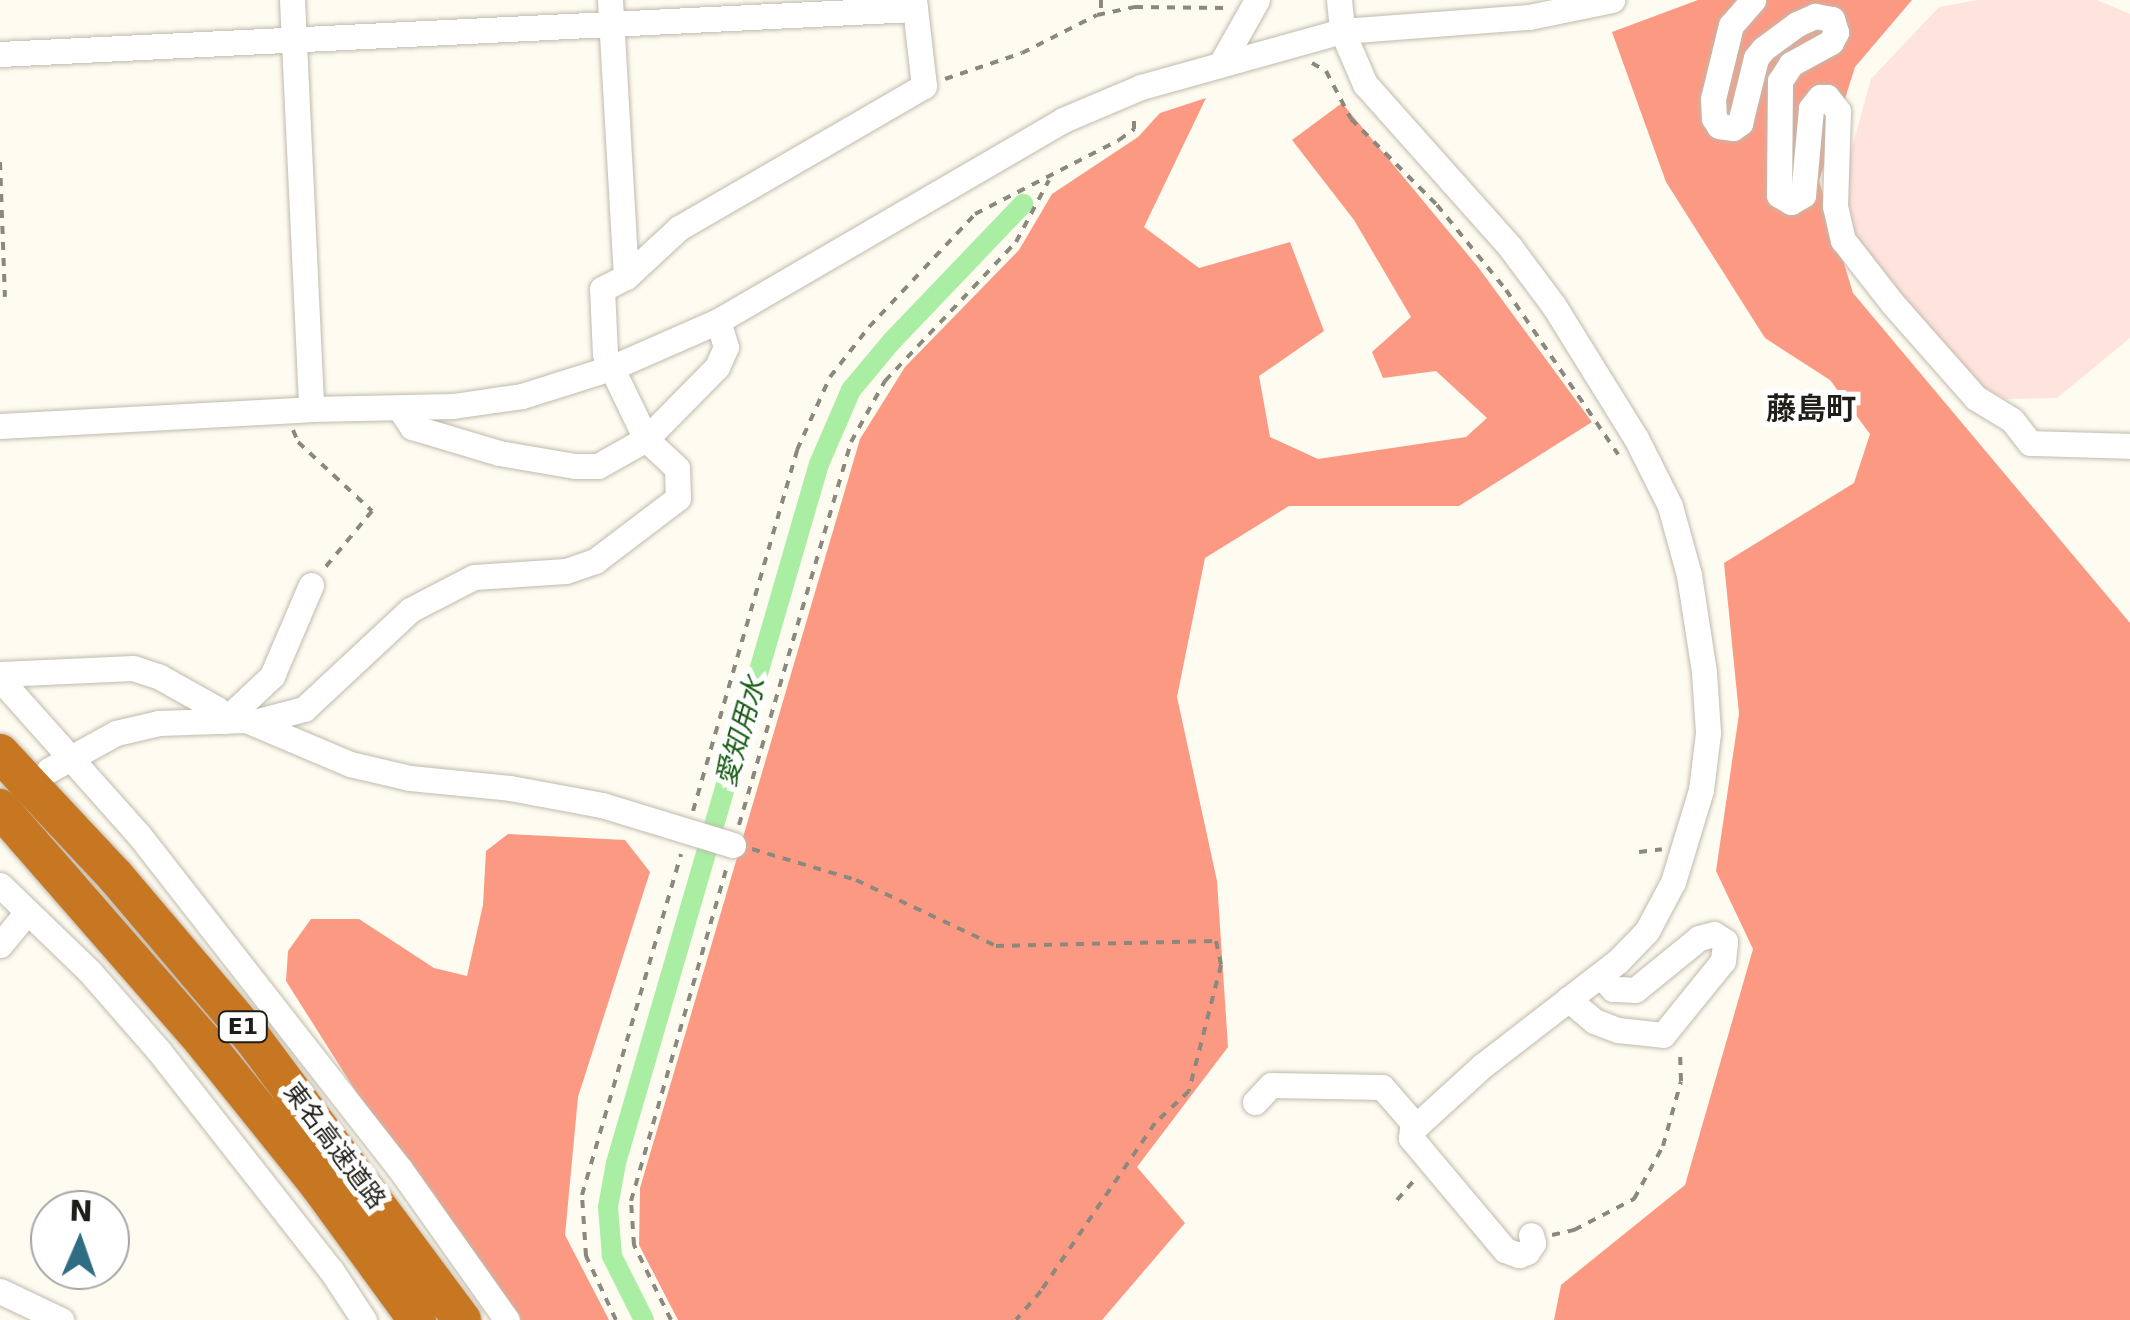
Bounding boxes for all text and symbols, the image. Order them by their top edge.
district label: 藤島町 [1766,391,1856,427]
water label: 愛知用水 [709,674,773,790]
road number: E1 [216,1010,270,1044]
street label: 東名高速道路 [277,1077,391,1215]
north arrow [30,1190,130,1290]
text: N [69,1195,93,1228]

